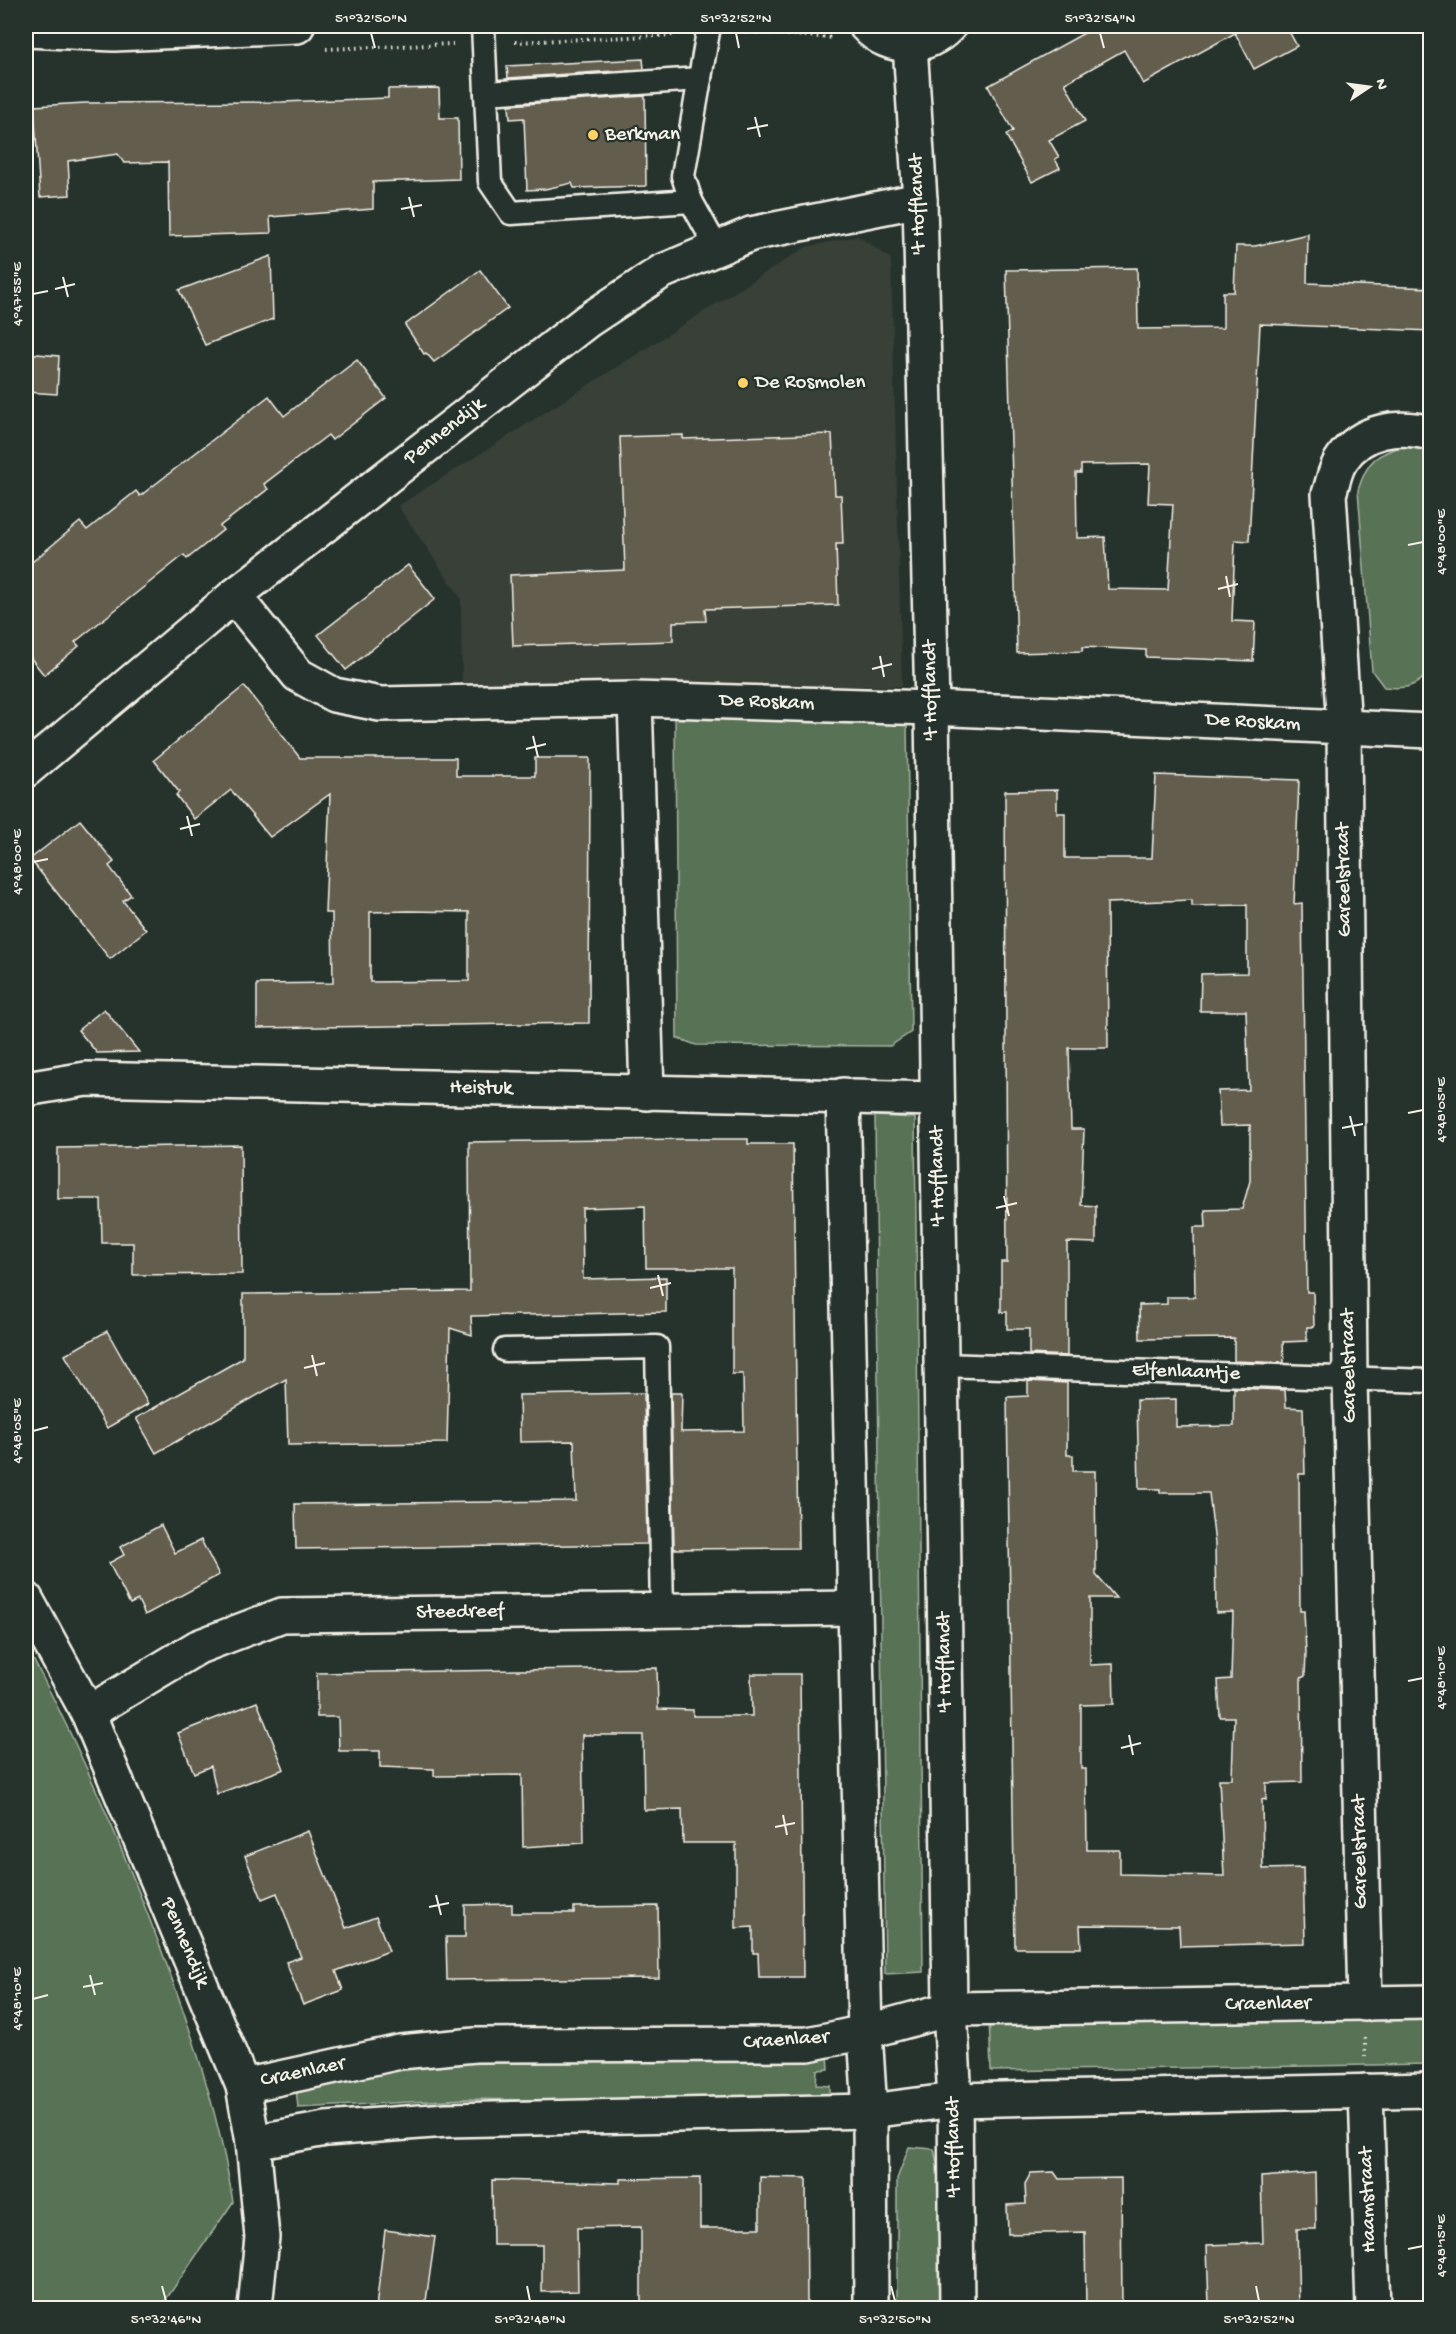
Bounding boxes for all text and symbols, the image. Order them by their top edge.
text: 51°32'50"N [335,10,407,28]
text: 51°32'52"N [701,10,772,28]
text: 51°32'54"N [1065,10,1136,28]
north arrow [1339,57,1399,117]
text: N [1370,77,1391,92]
place label: Berkman [604,123,680,148]
marker: Berkman [586,128,600,142]
street label: 't Hofflandt [905,151,933,256]
text: 4°47'55"E [9,261,27,326]
place label: De Rosmolen [753,371,865,396]
marker: De Rosmolen [736,376,750,390]
street label: Pennendijk [399,391,492,472]
text: 4°48'00"E [1433,509,1451,575]
street label: 't Hofflandt [919,637,945,742]
street label: De Roskam [717,689,815,717]
street label: De Roskam [1203,708,1301,738]
street label: Gareelstraat [1331,820,1358,937]
text: 4°48'00"E [9,829,27,895]
street label: Heistuk [449,1076,515,1102]
text: 4°48'05"E [1433,1077,1451,1142]
street label: 't Hofflandt [926,1123,952,1228]
street label: Gareelstraat [1336,1306,1363,1423]
street label: Elfenlaantje [1131,1359,1242,1387]
text: 4°48'05"E [9,1398,27,1463]
street label: Steedreef [416,1600,506,1626]
street label: 't Hofflandt [933,1609,959,1714]
text: 4°48'10"E [1433,1646,1451,1710]
street label: Gareelstraat [1347,1792,1374,1909]
street label: Pennendijk [153,1893,215,1994]
text: 4°48'10"E [9,1967,27,2031]
street label: Craenlaer [1225,1992,1313,2018]
street label: Craenlaer [742,2025,831,2056]
street label: Craenlaer [258,2052,349,2094]
street label: 't Hofflandt [942,2094,968,2199]
street label: Haamstraat [1355,2144,1383,2253]
text: 4°48'15"E [1433,2214,1451,2277]
text: 51°32'46"N [131,2311,201,2329]
text: 51°32'48"N [495,2311,566,2329]
text: 51°32'50"N [859,2311,931,2329]
text: 51°32'52"N [1224,2311,1295,2329]

